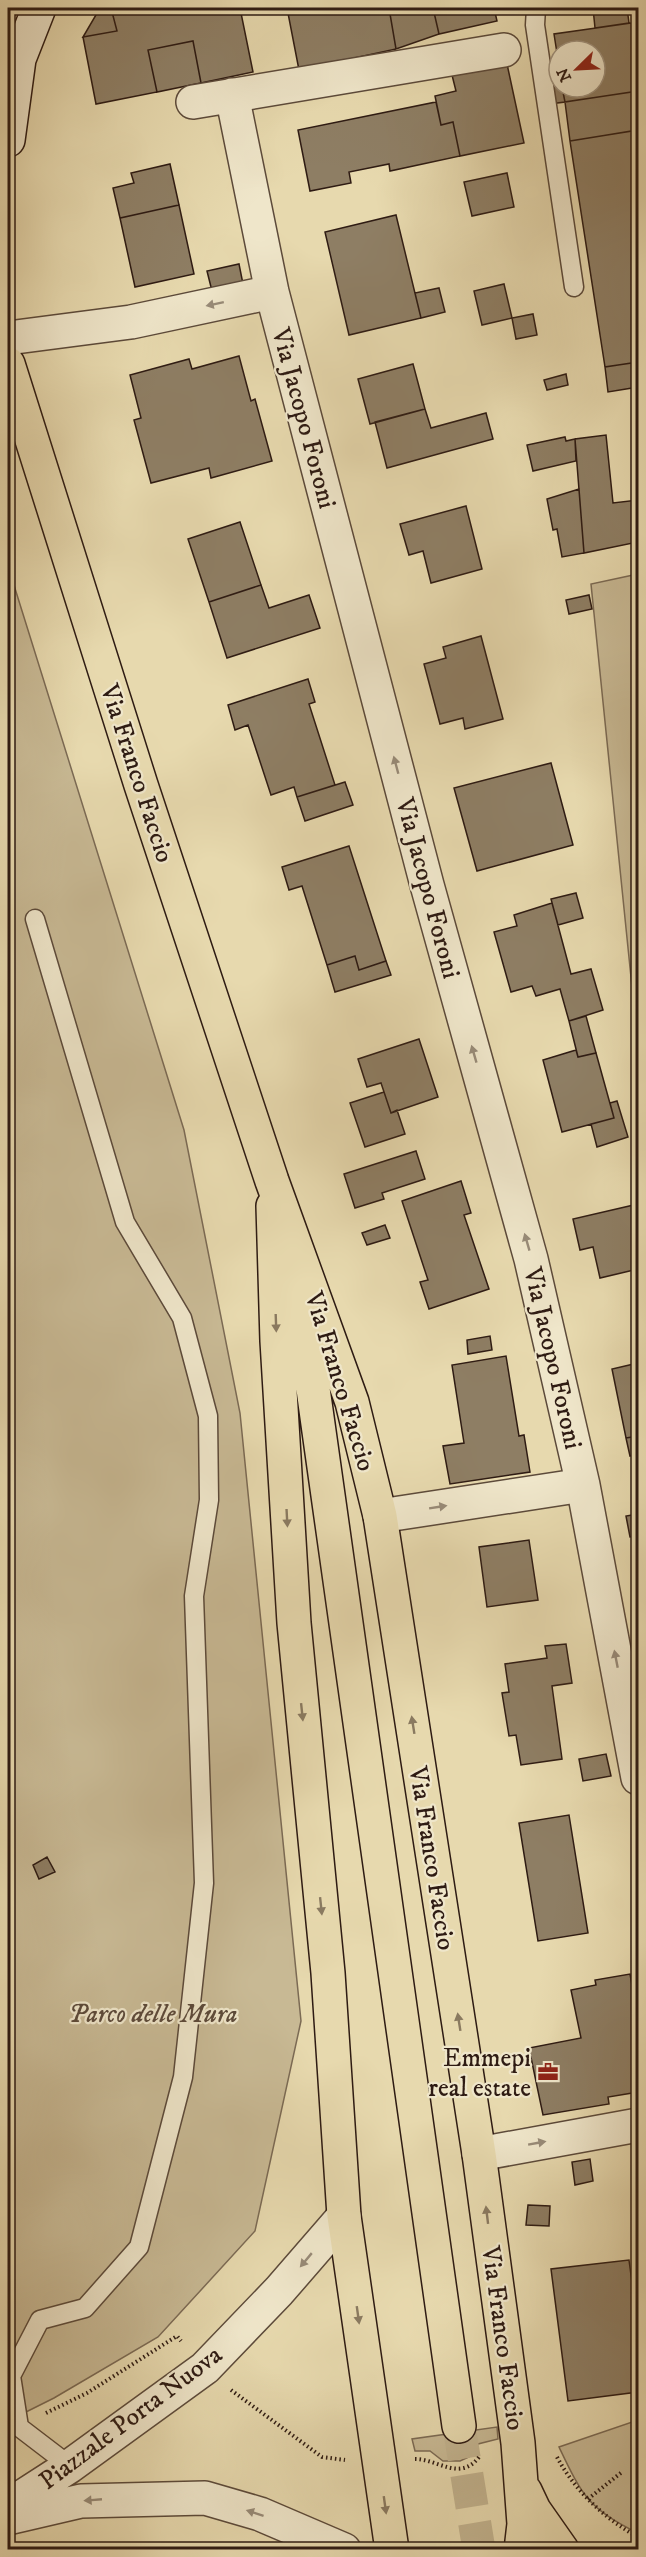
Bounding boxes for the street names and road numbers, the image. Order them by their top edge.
street label: Via Jacopo Foroni [263,323,344,512]
street label: Via Franco Faccio [92,679,181,867]
street label: Via Jacopo Foroni [387,793,468,982]
street label: Via Jacopo Foroni [515,1263,590,1453]
street label: Via Franco Faccio [296,1287,383,1475]
street label: Via Franco Faccio [401,1763,462,1953]
street label: Via Franco Faccio [473,2243,532,2433]
street label: Piazzale Porta Nuova [33,2339,229,2498]

